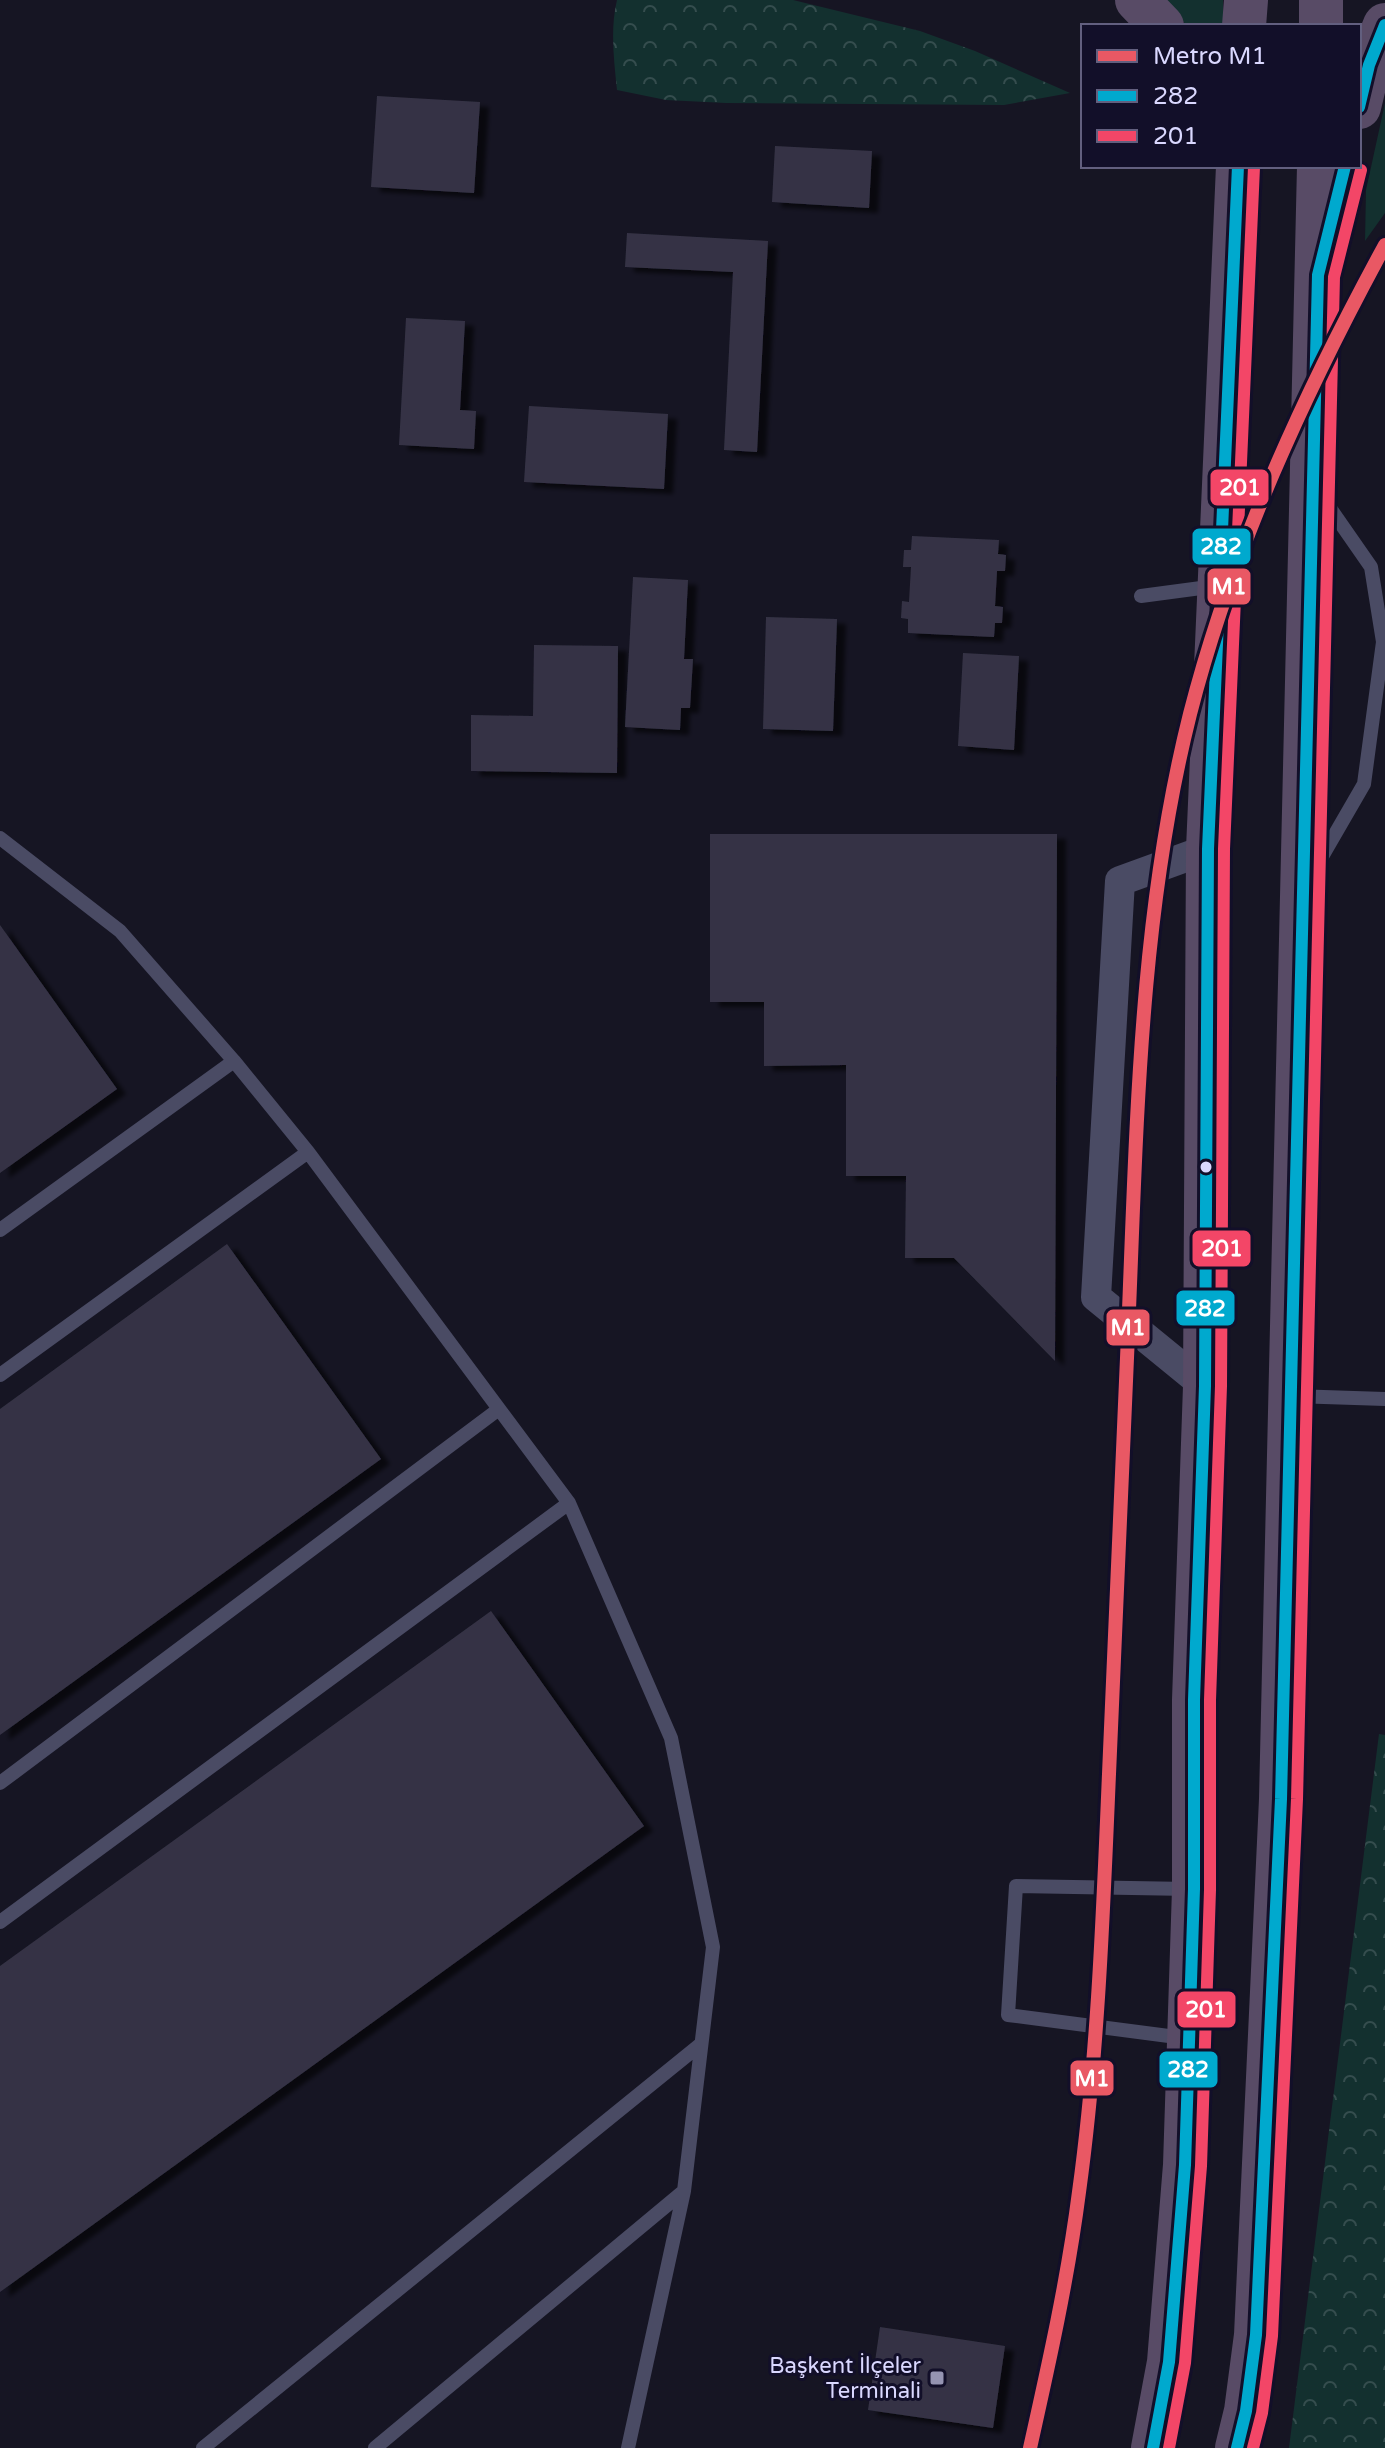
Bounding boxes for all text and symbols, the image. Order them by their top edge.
legend [1081,24,1361,168]
text: Metro M1 [1153,42,1267,71]
text: 282 [1153,82,1198,111]
text: 201 [1153,122,1198,151]
line badge: 201 [1209,468,1270,507]
text: 201 [1219,475,1261,501]
line badge: 282 [1191,527,1252,566]
text: 282 [1200,534,1242,560]
line badge: M1 [1206,567,1252,606]
text: M1 [1211,574,1247,600]
unlabelled marker [1198,1159,1214,1175]
line badge: 201 [1191,1229,1252,1268]
text: 201 [1201,1236,1243,1262]
line badge: 282 [1175,1289,1236,1327]
text: 282 [1184,1296,1226,1322]
line badge: M1 [1105,1308,1151,1347]
text: M1 [1110,1315,1146,1341]
line badge: 201 [1176,1990,1237,2029]
text: 201 [1185,1997,1227,2023]
line badge: 282 [1158,2050,1219,2089]
text: 282 [1167,2057,1209,2083]
line badge: M1 [1069,2059,1115,2097]
text: M1 [1074,2066,1110,2092]
place label: Başkent İlçeler Terminali [769,2353,922,2404]
marker: Başkent İlçeler Terminali [928,2369,946,2387]

